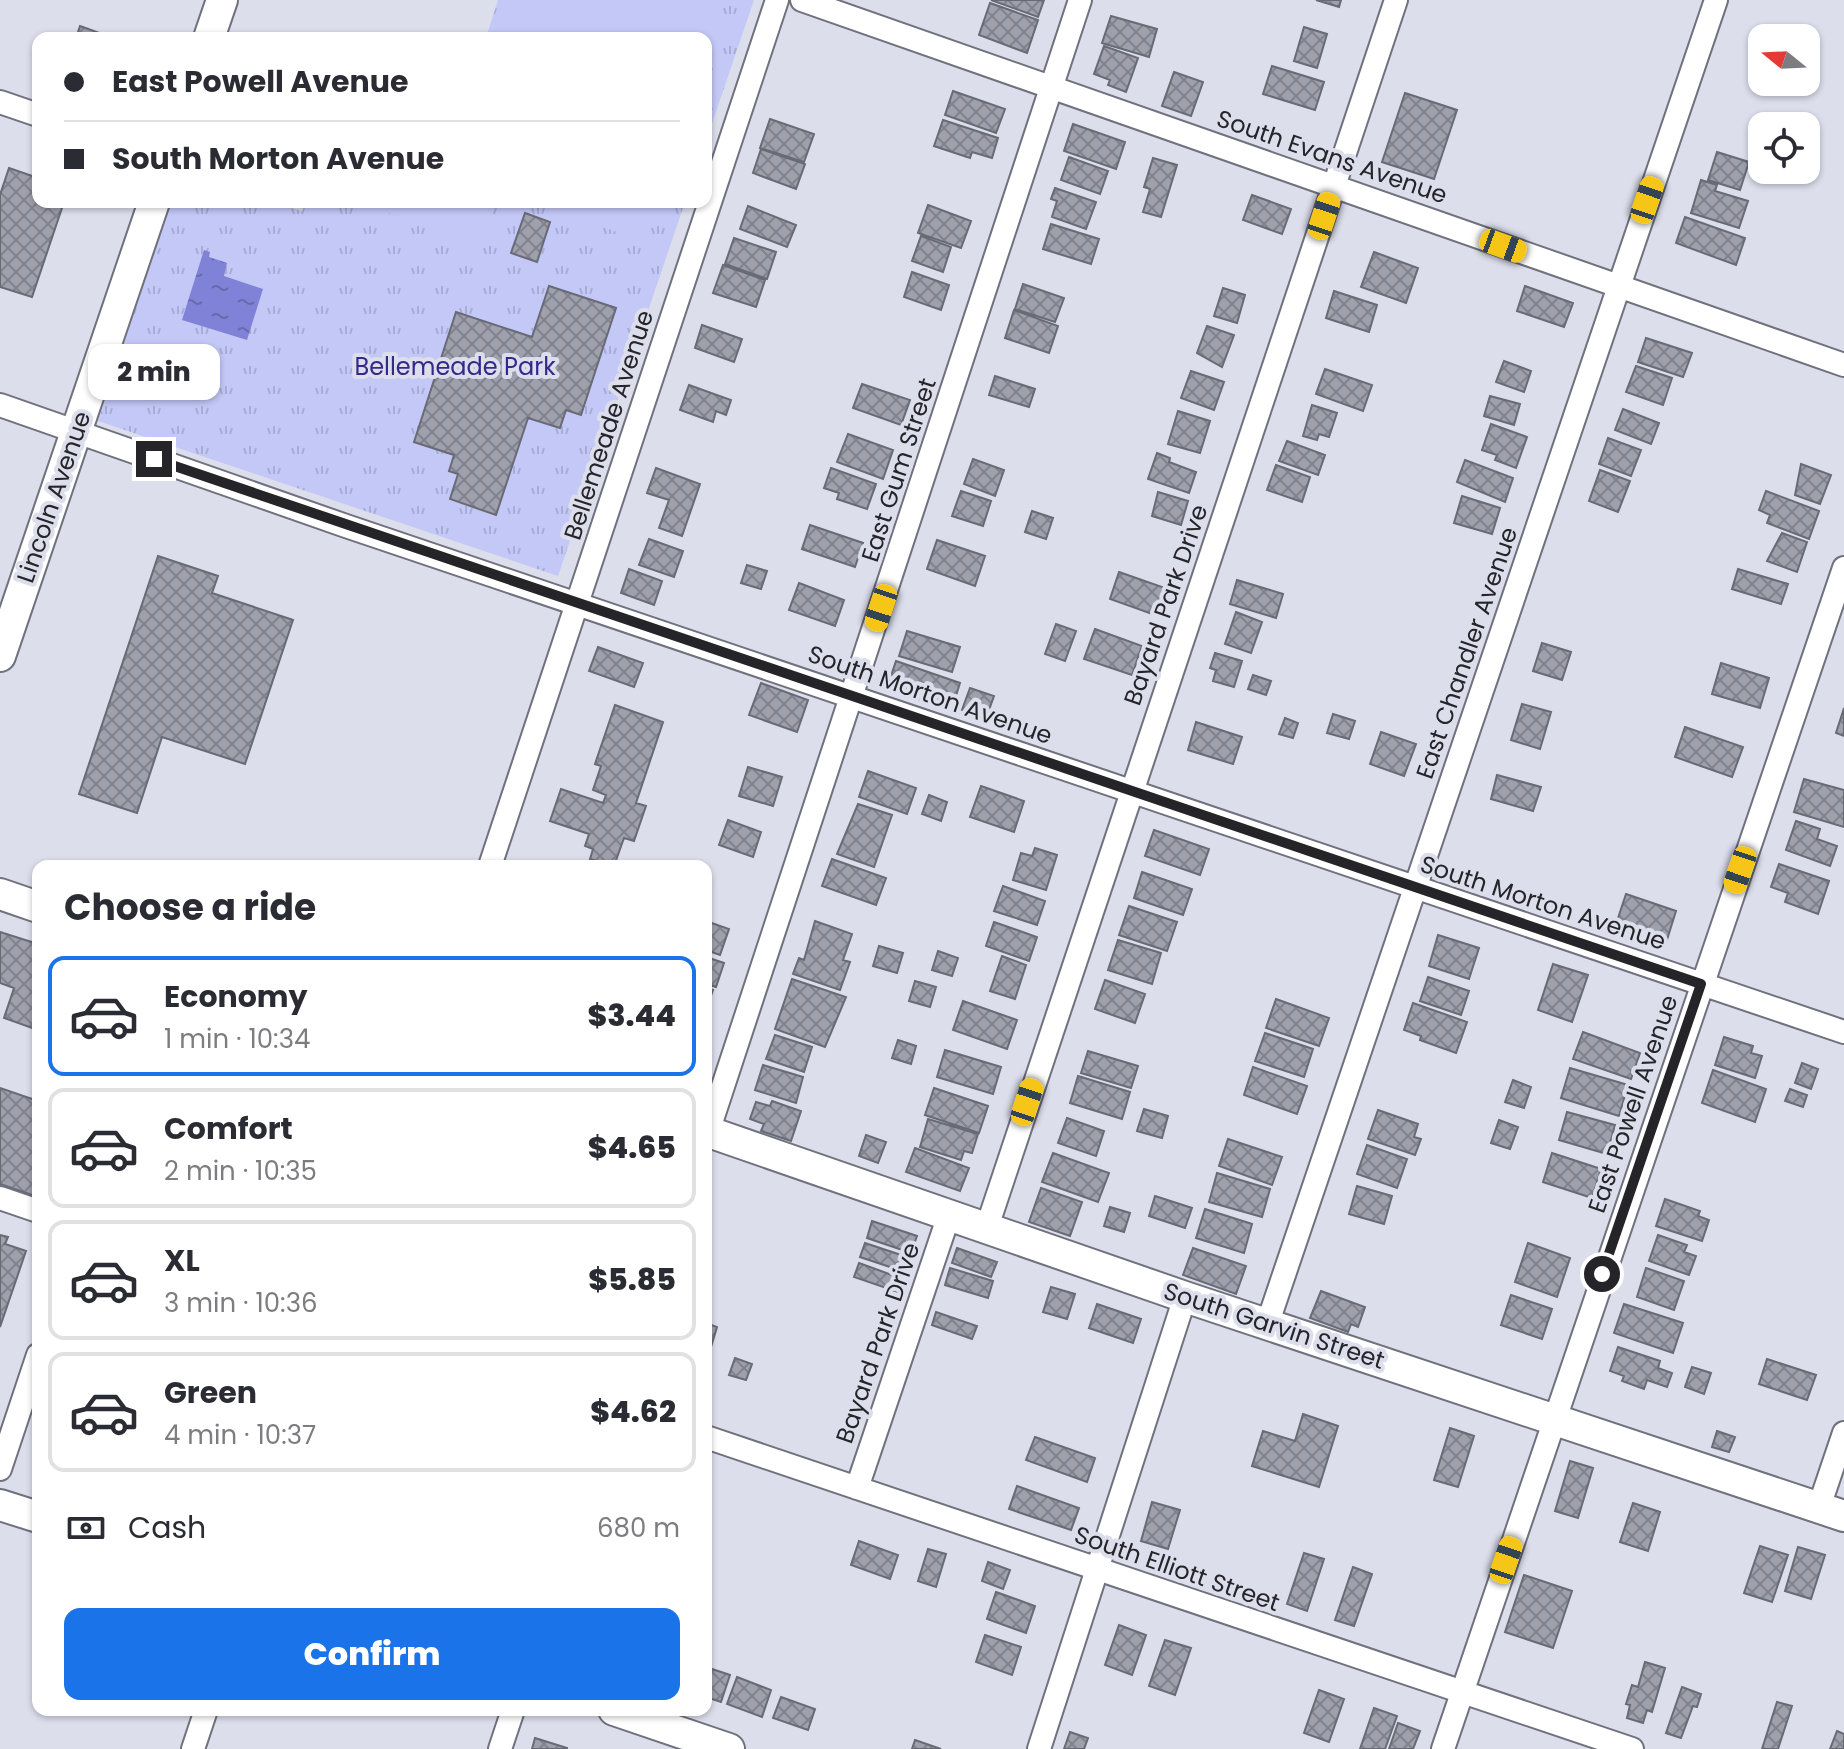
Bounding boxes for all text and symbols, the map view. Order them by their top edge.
north arrow [1748,24,1820,96]
map controls [1748,24,1820,184]
text: East Powell Avenue [112,60,409,103]
street label: South Evans Avenue [1213,102,1452,211]
button: locate [1748,112,1820,184]
text: South Morton Avenue [112,137,444,180]
car [1628,173,1666,227]
car [1305,189,1343,243]
car [1476,227,1530,265]
street label: Bellemeade Avenue [556,306,661,544]
callout: 2 min [88,343,220,399]
park label: Bellemeade Park [354,350,556,383]
text: 2 min [117,354,191,390]
street label: East Gum Street [853,374,944,566]
street label: Lincoln Avenue [9,407,98,587]
route end [136,441,172,477]
street label: Bayard Park Drive [1116,500,1215,710]
street label: East Chandler Avenue [1408,523,1525,783]
car [862,581,900,635]
street label: South Morton Avenue [804,637,1057,752]
car [1721,843,1759,897]
street label: South Morton Avenue [1416,847,1670,958]
text: Choose a ride [64,882,316,933]
text: Economy [164,975,308,1018]
icon: car [68,980,140,1052]
street label: East Powell Avenue [1580,991,1685,1217]
text: $3.44 [587,994,676,1037]
text: 1 min · 10:34 [164,1021,310,1057]
car [1008,1075,1046,1129]
text: Comfort [164,1107,293,1150]
icon: car [68,1112,140,1184]
text: $4.65 [588,1126,676,1169]
text: 2 min · 10:35 [164,1153,317,1189]
street label: Bayard Park Drive [828,1238,927,1448]
text: XL [164,1239,200,1282]
icon: car [68,1244,140,1316]
route start [1584,1256,1620,1292]
text: $5.85 [588,1258,676,1301]
street label: South Garvin Street [1159,1274,1389,1377]
text: 3 min · 10:36 [164,1285,317,1321]
text: Green [164,1371,257,1414]
icon: car [68,1376,140,1448]
text: $4.62 [590,1390,676,1433]
text: 4 min · 10:37 [164,1417,316,1453]
icon: cash [64,1506,108,1550]
text: Cash [128,1506,206,1549]
text: 680 m [597,1510,680,1546]
street label: South Elliott Street [1070,1518,1284,1619]
car [1487,1533,1525,1587]
button: Confirm [64,1608,680,1700]

